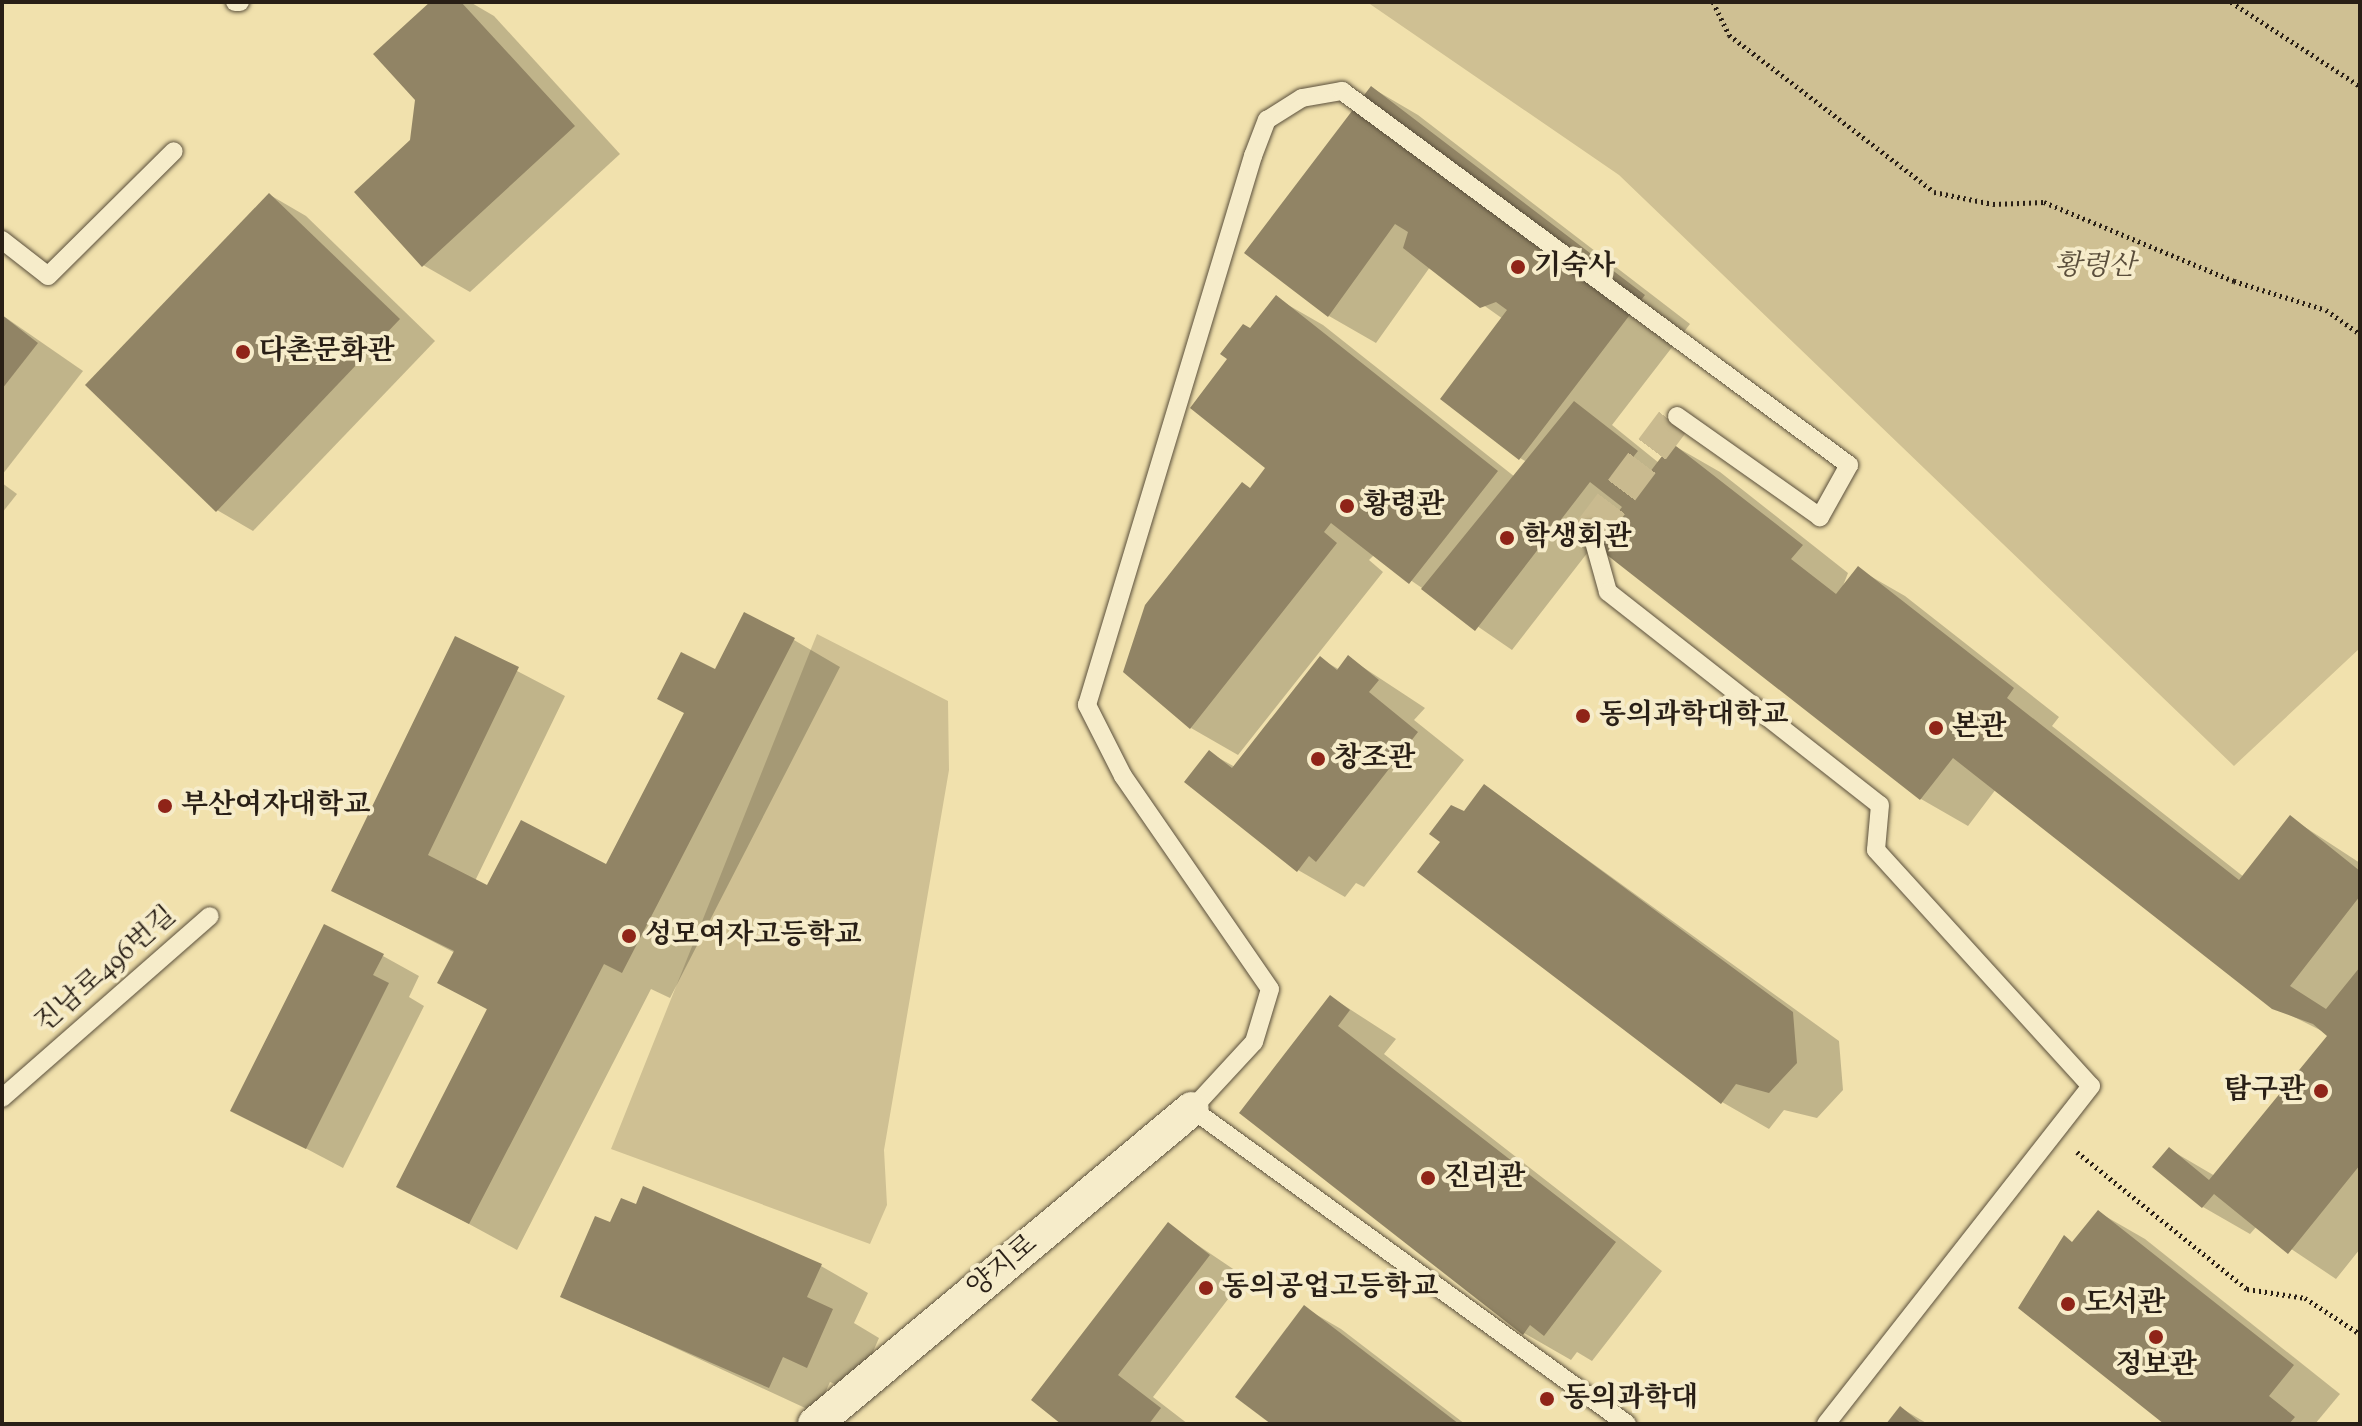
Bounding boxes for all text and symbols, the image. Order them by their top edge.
place label: 기숙사 [1534,250,1615,284]
park label: 황령산 [2054,250,2136,284]
marker: 기숙사 [1509,258,1527,276]
place label: 다촌문화관 [259,335,394,369]
marker: 다촌문화관 [234,343,252,361]
place label: 황령관 [1363,489,1444,523]
marker: 황령관 [1338,497,1356,515]
place label: 학생회관 [1523,521,1631,555]
marker: 학생회관 [1498,529,1516,547]
place label: 동의과학대학교 [1599,699,1788,733]
marker: 동의과학대학교 [1574,707,1592,725]
place label: 본관 [1952,711,2006,745]
marker: 본관 [1927,719,1945,737]
place label: 창조관 [1334,742,1415,776]
marker: 창조관 [1309,750,1327,768]
place label: 부산여자대학교 [181,789,370,823]
marker: 부산여자대학교 [156,797,174,815]
street label: 진남로496번길 [28,899,184,1041]
place label: 성모여자고등학교 [645,919,861,953]
marker: 성모여자고등학교 [620,927,638,945]
place label: 탐구관 [2224,1074,2305,1108]
marker: 탐구관 [2312,1082,2330,1100]
place label: 진리관 [1444,1161,1525,1195]
marker: 진리관 [1419,1169,1437,1187]
street label: 양지로 [961,1228,1045,1306]
place label: 동의공업고등학교 [1222,1271,1438,1305]
marker: 동의공업고등학교 [1197,1279,1215,1297]
place label: 도서관 [2084,1287,2165,1321]
marker: 도서관 [2059,1295,2077,1313]
marker: 정보관 [2147,1328,2165,1346]
place label: 정보관 [2115,1349,2197,1383]
place label: 동의과학대 [1563,1382,1698,1416]
marker: 동의과학대 [1538,1390,1556,1408]

